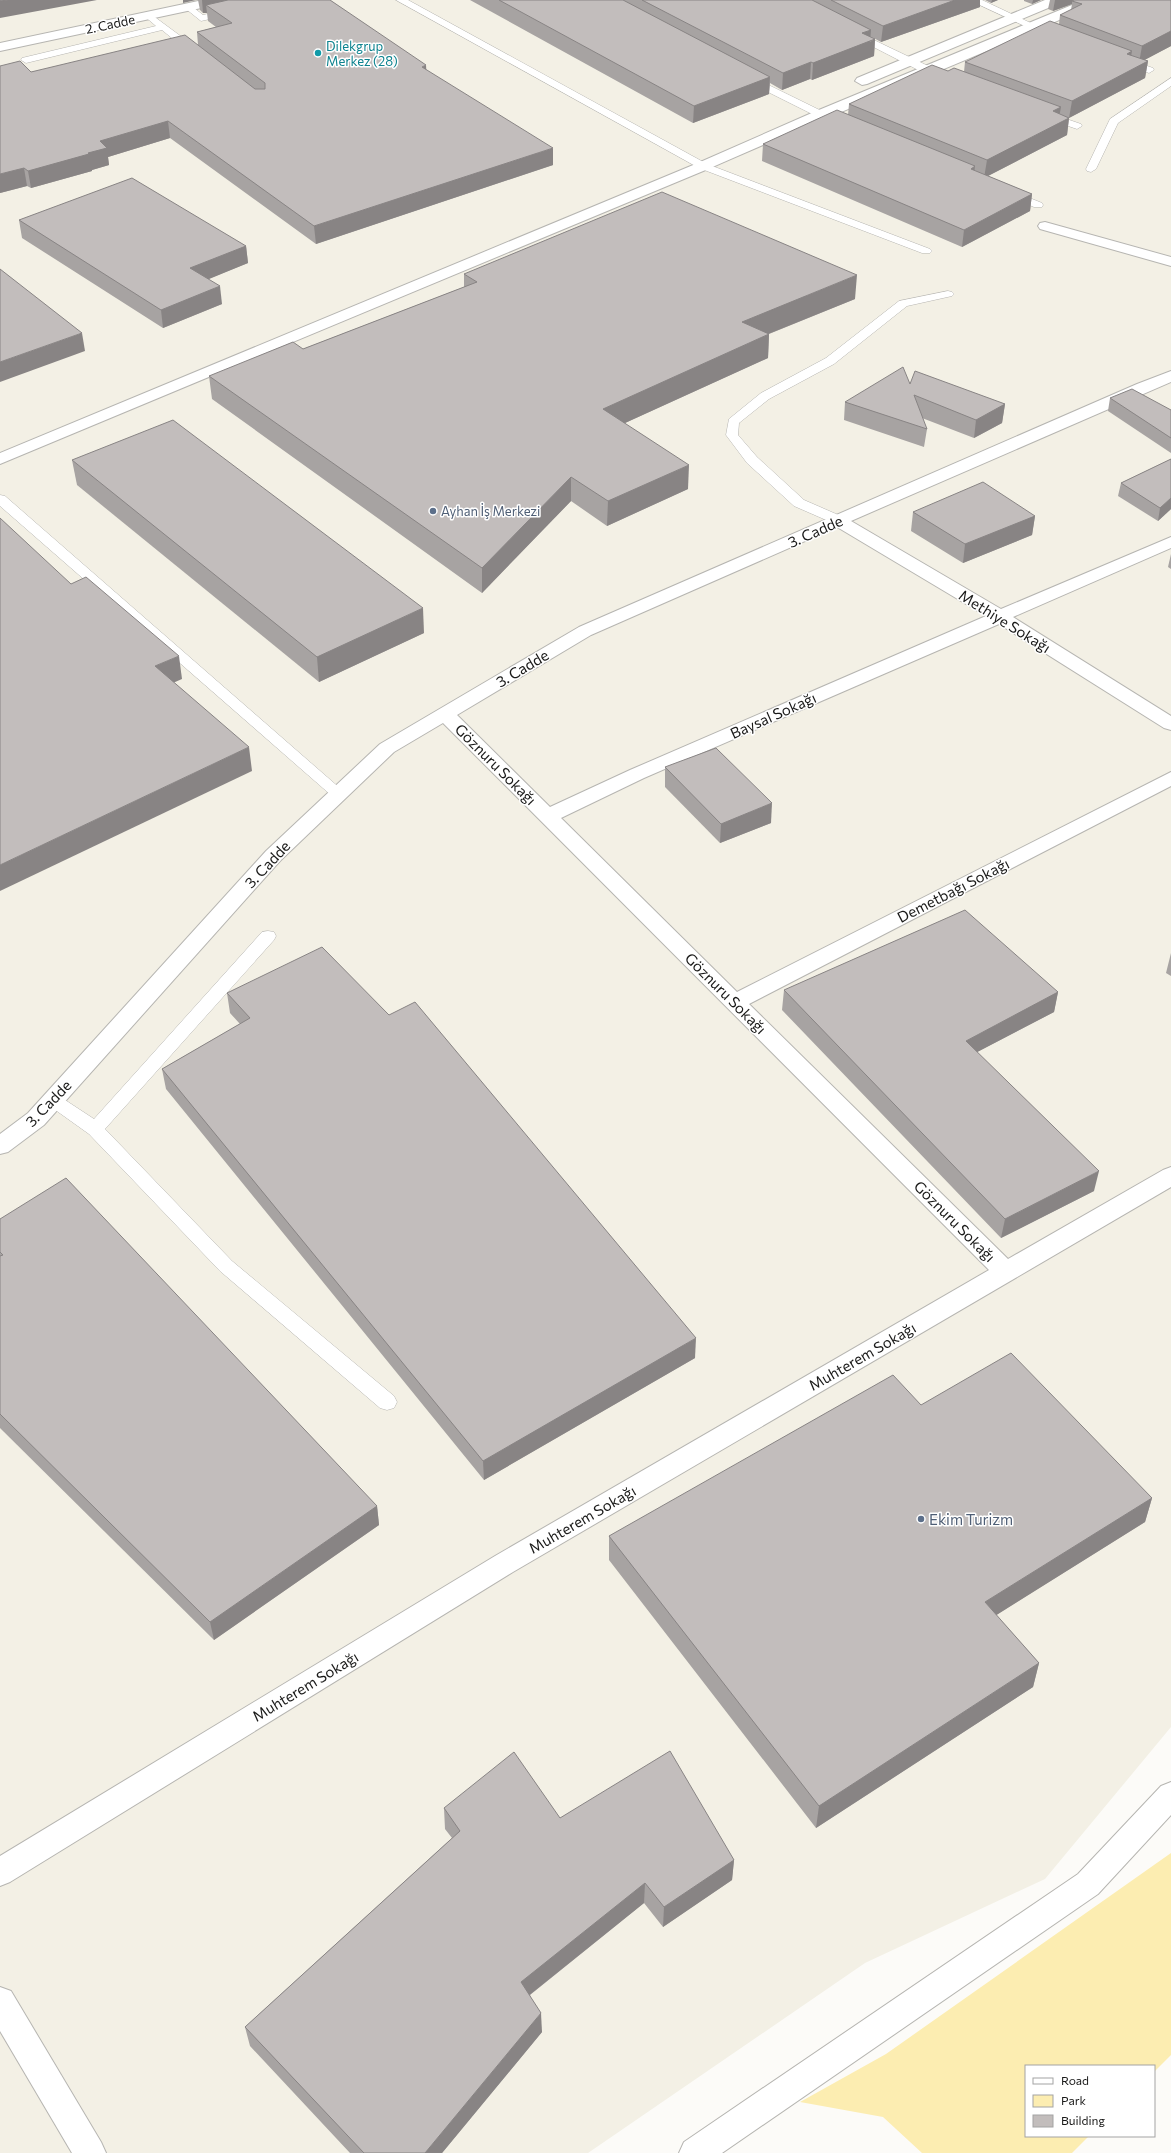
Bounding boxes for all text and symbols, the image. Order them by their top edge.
street label: 2. Cadde [84,11,136,37]
place label: Dilekgrup Merkez (28) [326,38,398,69]
marker: Dilekgrup Merkez (28) [313,48,323,58]
place label: Ayhan İş Merkezi [441,503,540,519]
marker: Ayhan İş Merkezi [428,506,438,516]
street label: 3. Cadde [785,511,845,551]
street label: Methiye Sokağı [956,586,1054,656]
street label: 3. Cadde [492,645,552,691]
street label: Baysal Sokağı [727,688,819,742]
street label: Göznuru Sokağı [452,720,540,808]
street label: 3. Cadde [241,837,293,891]
street label: Demetbağı Sokağı [894,854,1012,926]
street label: Göznuru Sokağı [682,949,770,1037]
street label: 3. Cadde [21,1076,75,1130]
street label: Göznuru Sokağı [911,1177,999,1265]
street label: Muhterem Sokağı [805,1318,919,1394]
street label: Muhterem Sokağı [525,1481,639,1557]
place label: Ekim Turizm [929,1510,1013,1528]
marker: Ekim Turizm [916,1514,926,1524]
street label: Muhterem Sokağı [249,1647,361,1725]
legend [1025,2065,1155,2137]
text: Road [1061,2073,1089,2087]
text: Park [1061,2093,1087,2107]
text: Building [1061,2113,1105,2127]

